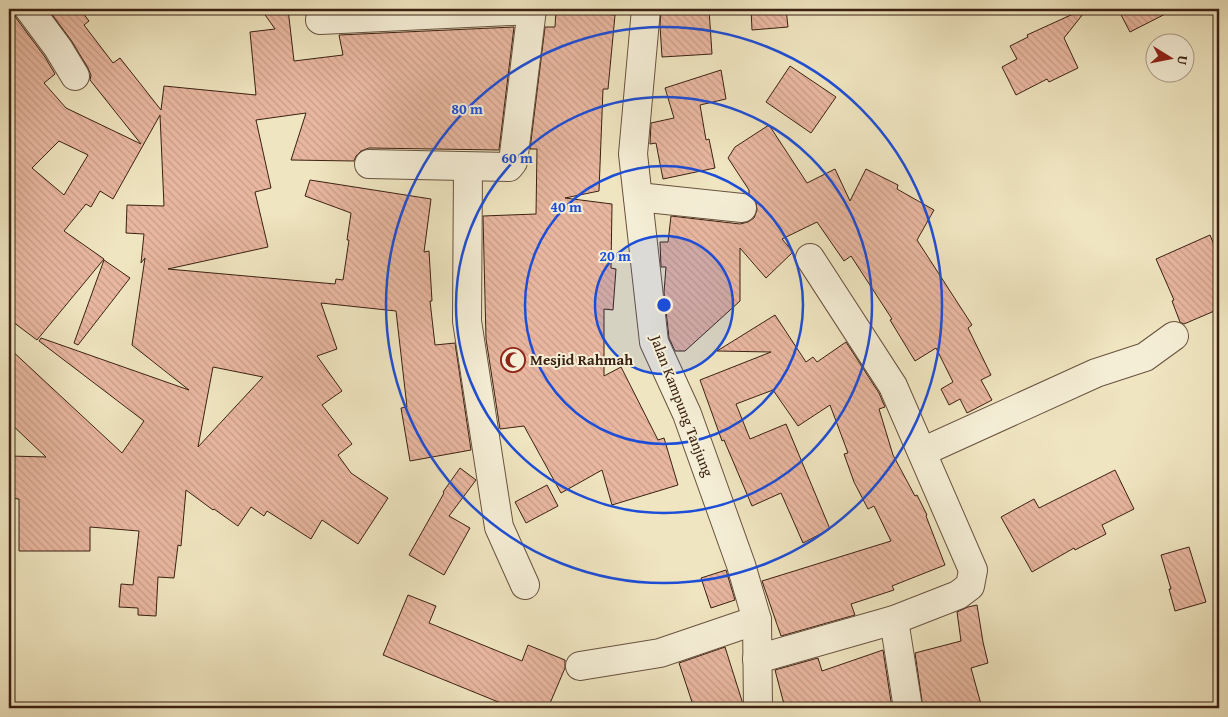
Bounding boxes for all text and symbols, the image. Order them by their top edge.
north arrow [1146,32,1196,82]
text: U [1172,54,1193,67]
text: 80 m [451,98,483,119]
text: 60 m [501,147,533,168]
text: 40 m [550,196,582,217]
text: 20 m [599,245,631,266]
centre of rings [655,296,673,314]
street label: Jalan Kampung Tanjung [645,330,719,480]
mosque icon: Mesjid Rahmah [500,347,526,373]
place label: Mesjid Rahmah [530,349,633,370]

